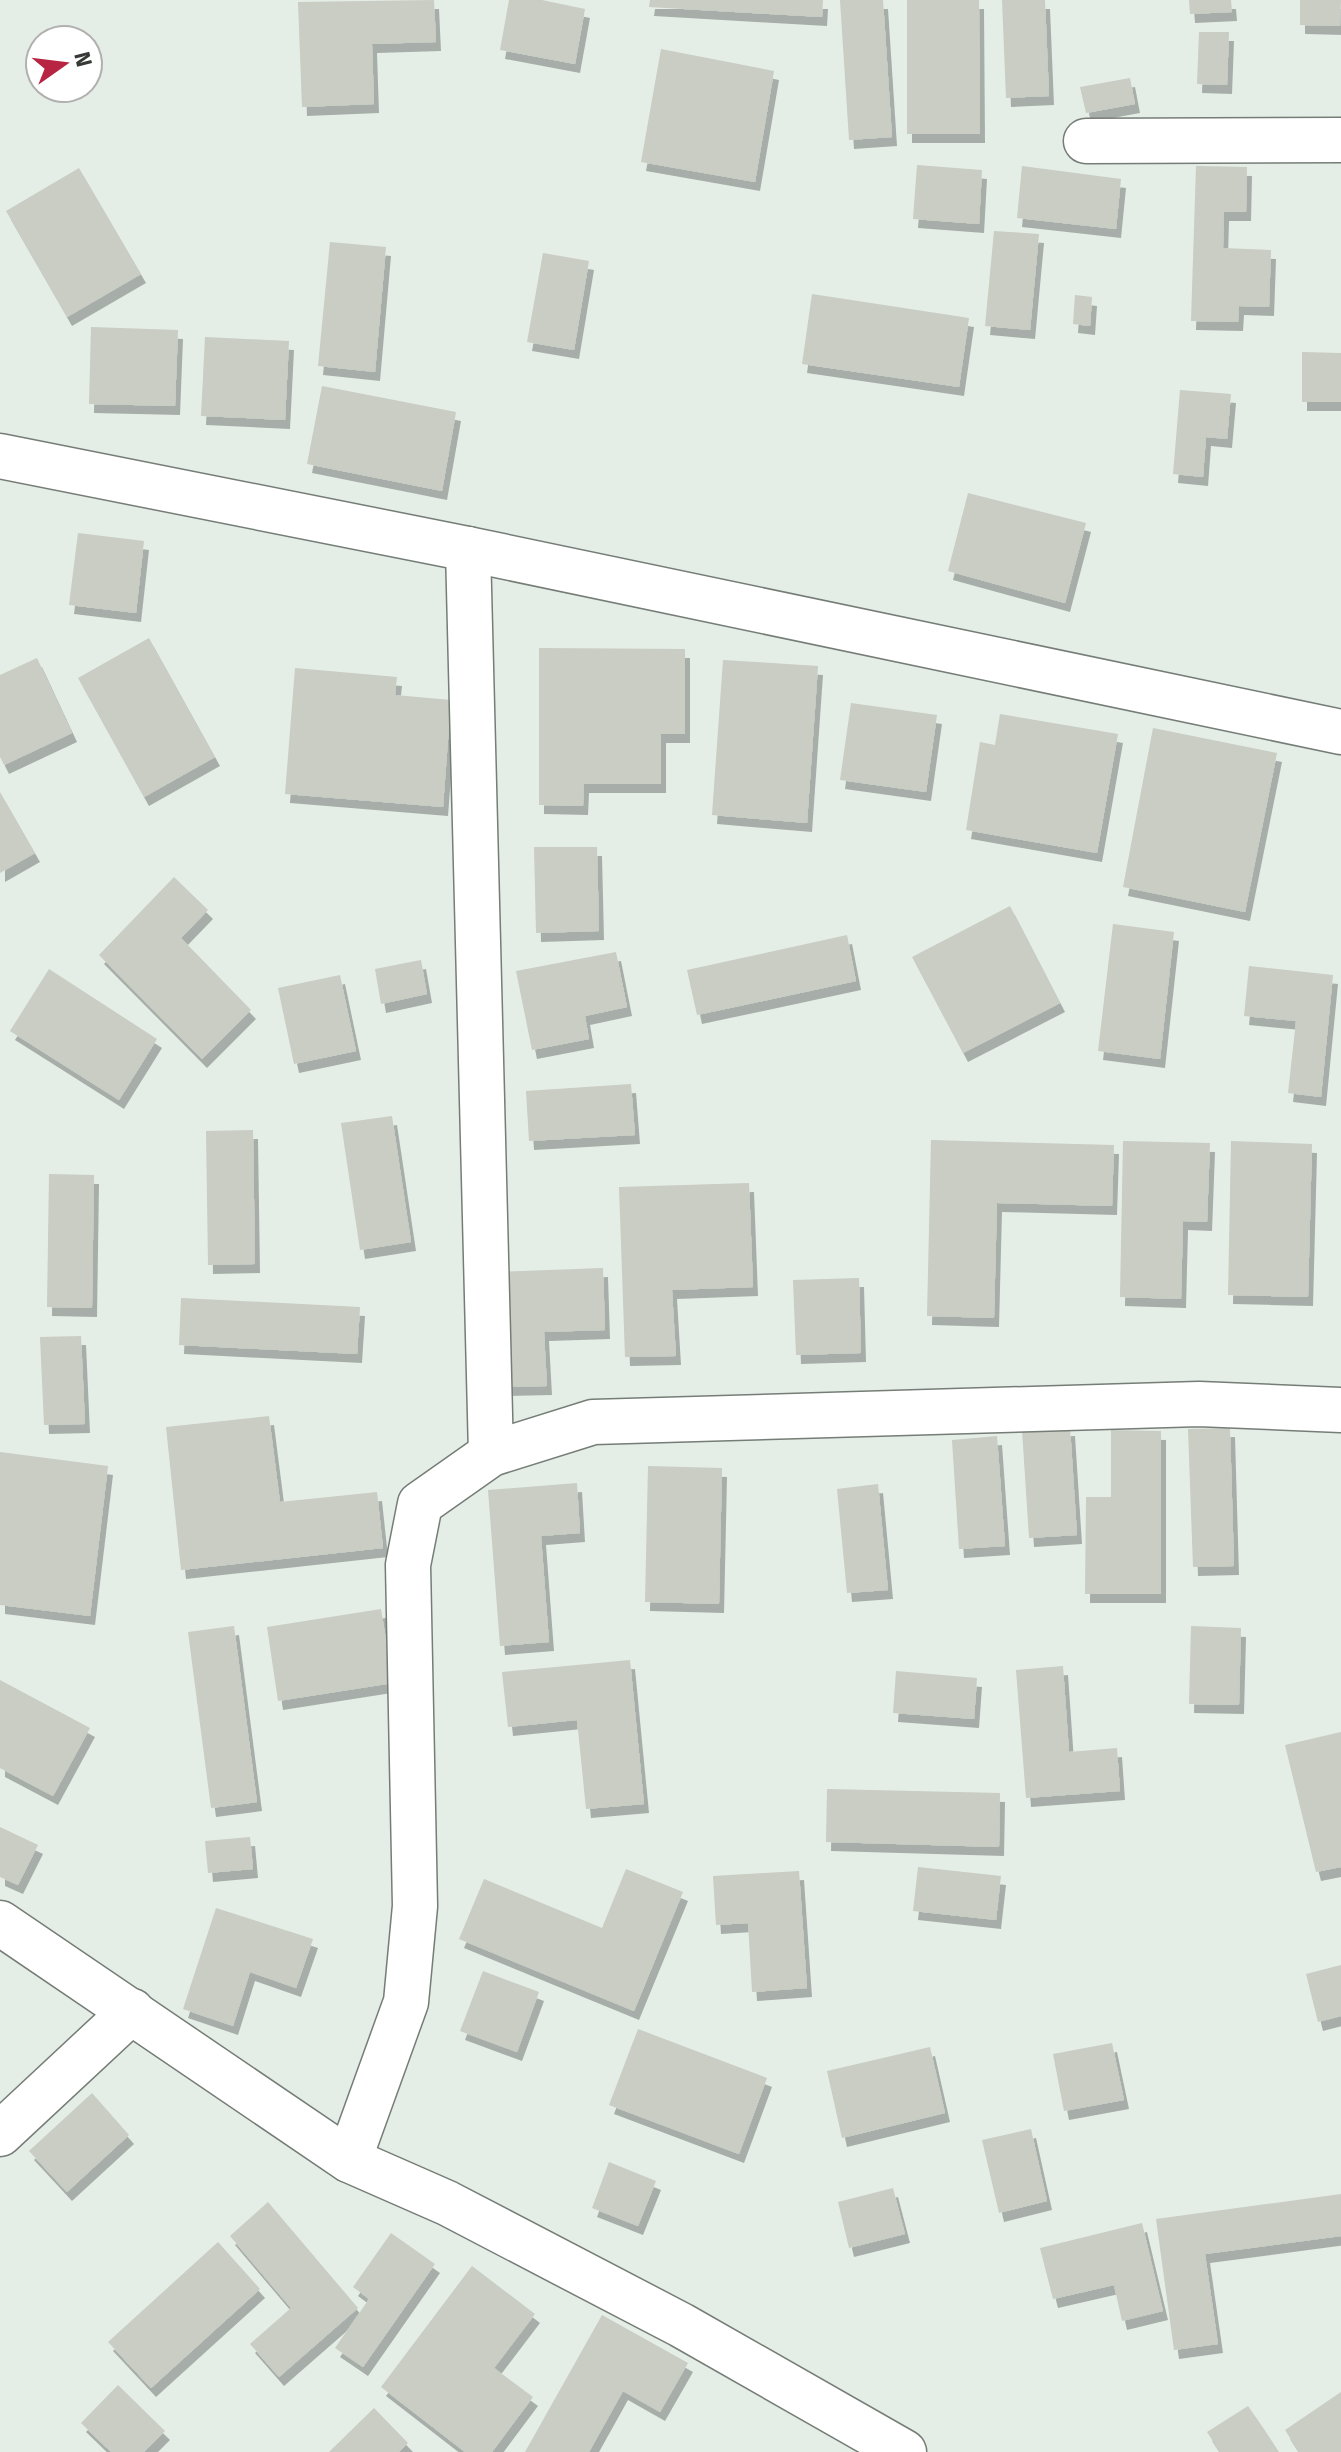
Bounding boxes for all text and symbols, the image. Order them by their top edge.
north arrow [24,24,104,104]
text: N [68,49,98,70]

